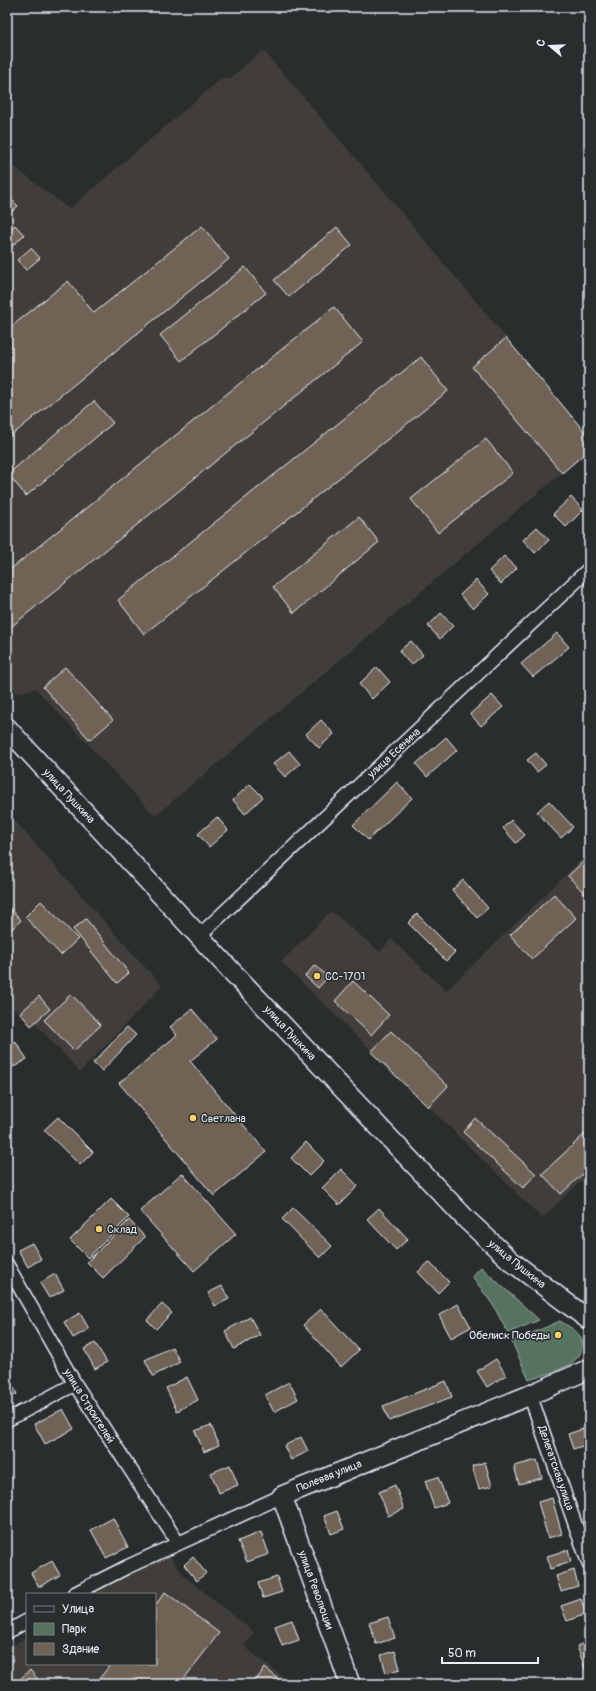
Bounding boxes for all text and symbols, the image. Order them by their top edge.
north arrow [530,26,570,66]
text: С [534,37,548,48]
street label: улица Есенина [364,725,423,781]
street label: улица Пушкина [40,765,98,826]
place label: СС-1701 [325,970,365,983]
marker: СС-1701 [312,971,322,981]
street label: улица Пушкина [261,1002,319,1063]
place label: Светлана [201,1112,246,1125]
marker: Светлана [188,1113,198,1123]
place label: Склад [107,1223,137,1236]
marker: Склад [94,1224,104,1234]
street label: улица Пушкина [485,1236,548,1291]
place label: Обелиск Победы [469,1329,550,1342]
marker: Обелиск Победы [553,1330,563,1340]
street label: улица Строителей [60,1365,117,1446]
street label: Делегатская улица [535,1423,577,1512]
street label: Полевая улица [294,1457,364,1495]
street label: улица Революции [295,1548,336,1631]
legend [26,1593,156,1665]
text: Улица [62,1602,94,1617]
text: Парк [62,1622,87,1637]
scale bar [442,1639,538,1665]
text: Здание [62,1642,99,1657]
text: 50 m [448,1646,476,1661]

